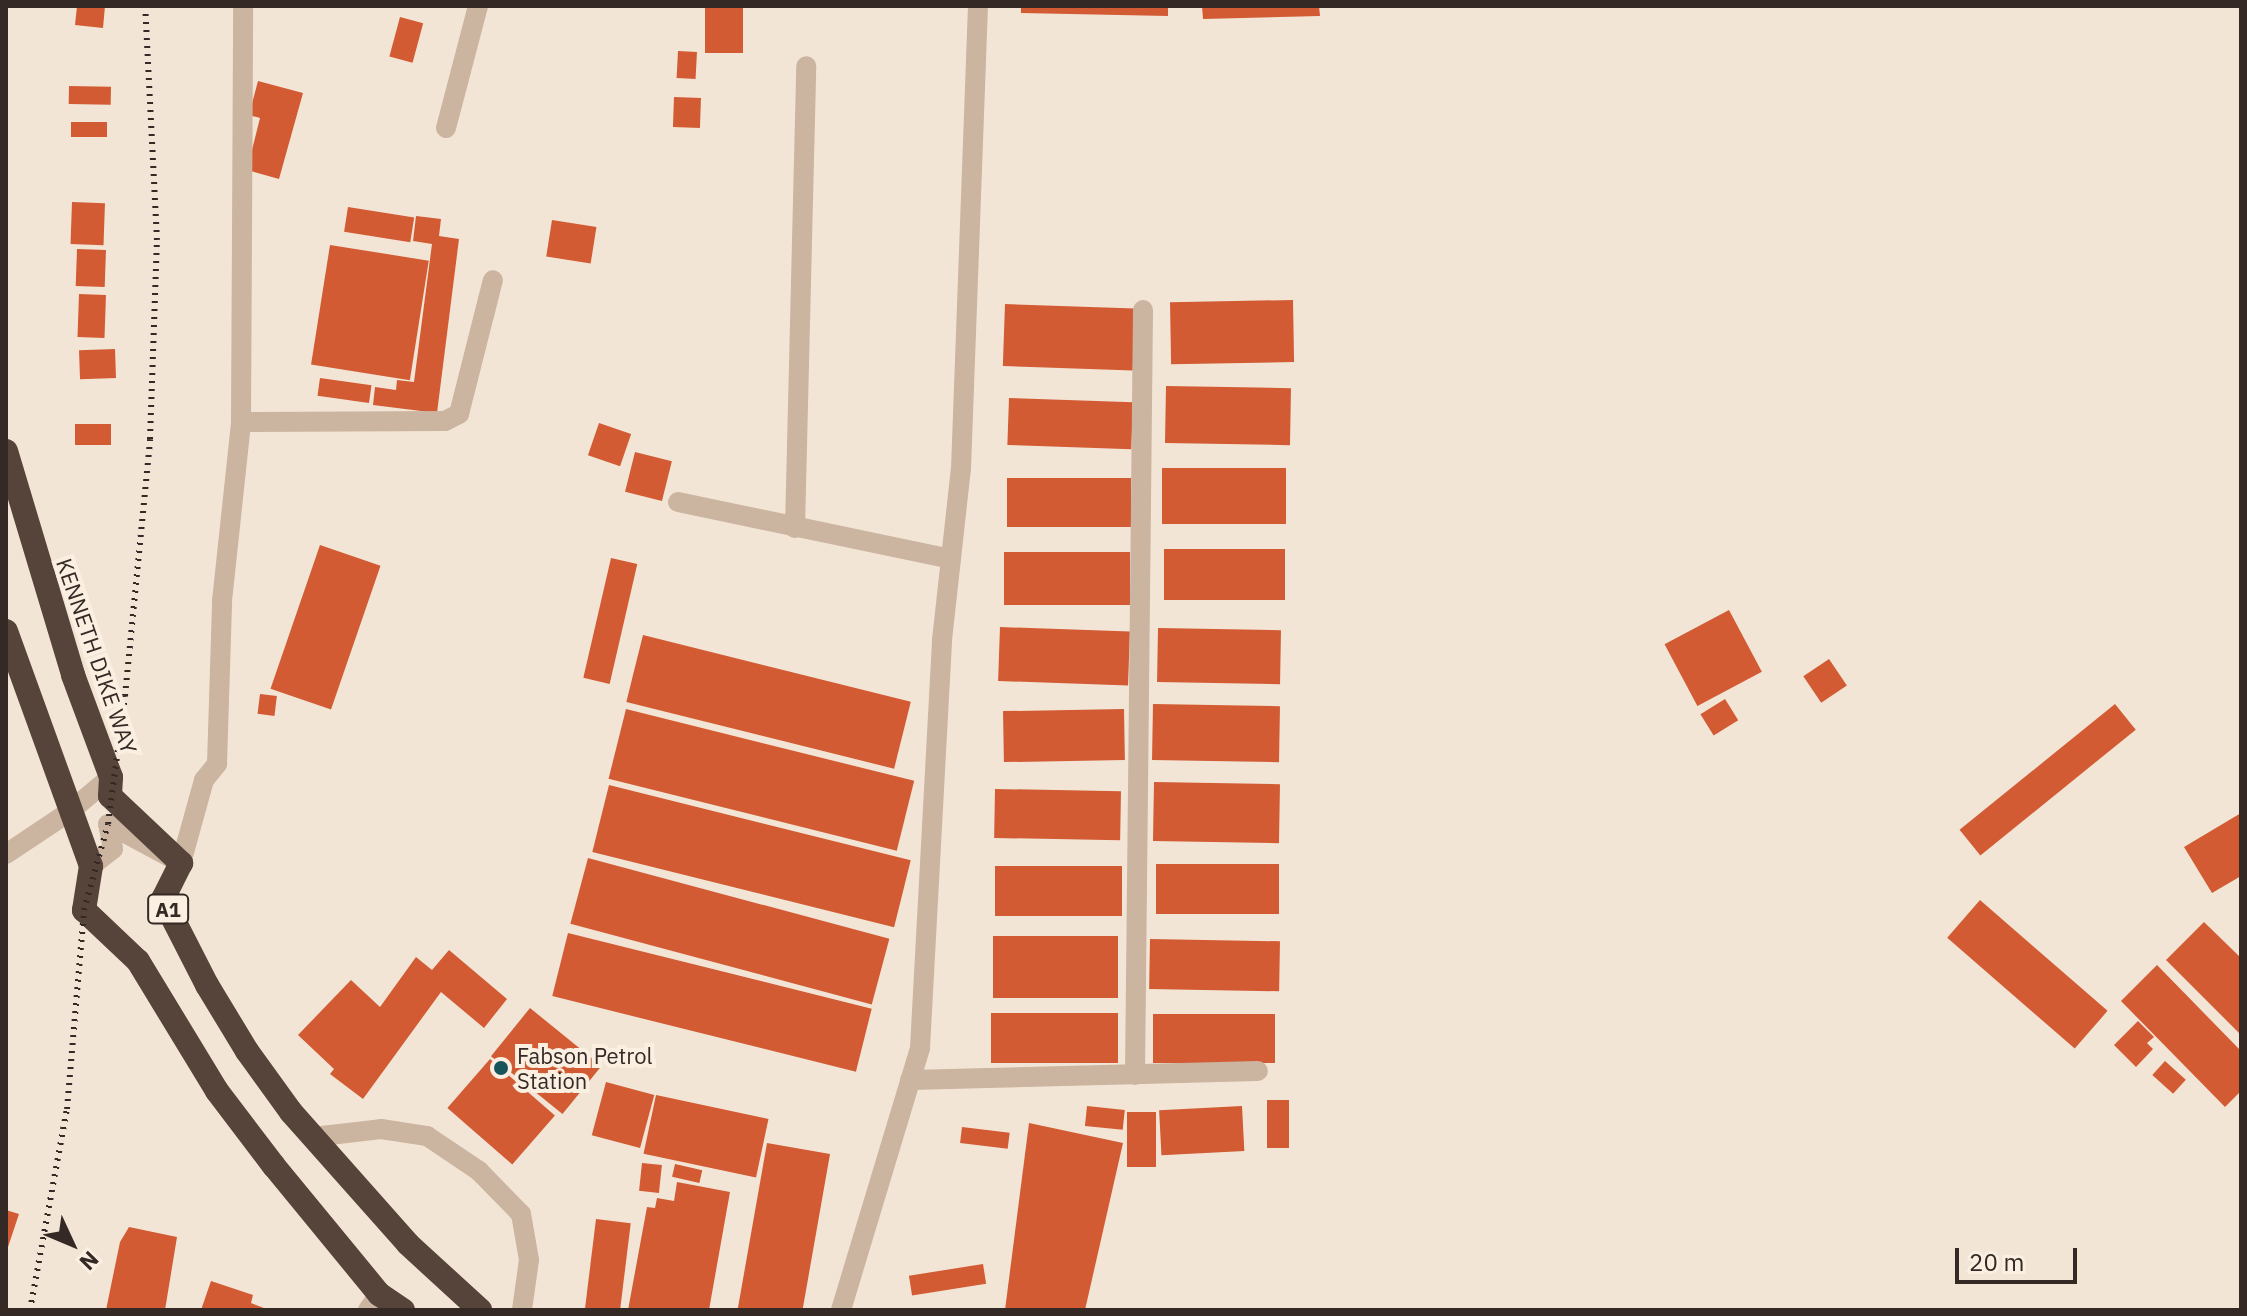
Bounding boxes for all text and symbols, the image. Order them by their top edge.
street label: KENNETH DIKE WAY [51,555,143,757]
road number: A1 [146,893,190,925]
place label: Fabson Petrol Station [517,1042,653,1094]
marker: Fabson Petrol Station [492,1059,510,1077]
north arrow [32,1204,112,1284]
scale bar [1959,1232,2081,1282]
text: N [74,1245,106,1277]
text: 20 m [1969,1246,2024,1278]

